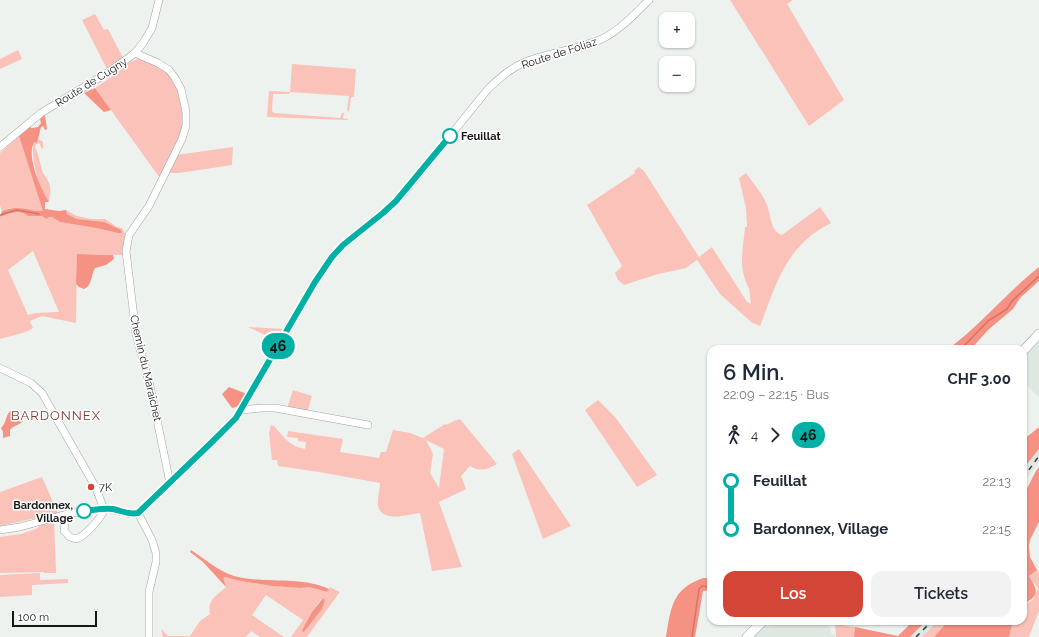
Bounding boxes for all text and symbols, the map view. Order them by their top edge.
map controls [659,12,695,92]
button: + [659,12,695,48]
street label: Route de Foliaz [520,35,599,72]
street label: Route de Cugny [53,55,130,110]
button: − [659,56,695,92]
marker: Feuillat [442,128,458,144]
place label: Feuillat [461,130,501,143]
street label: Chemin du Maraîchet [127,314,164,423]
line badge: 46 [260,333,296,359]
text: 46 [270,338,286,354]
text: 6 Min. [723,359,784,385]
text: CHF 3.00 [948,370,1011,388]
text: 22:09 – 22:15 · Bus [723,387,829,402]
district label: BARDONNEX [11,408,101,423]
icon: walk [723,424,745,446]
icon: forward [764,424,786,446]
text: 46 [800,427,817,443]
text: 4 [751,428,758,443]
text: Feuillat [753,472,807,490]
text: 22:13 [983,474,1011,489]
place label: 7K [99,481,113,494]
marker: 7K [86,482,96,492]
place label: Bardonnex, Village [13,499,73,525]
marker: Bardonnex, Village [76,503,92,519]
text: Bardonnex, Village [753,520,888,538]
text: 22:15 [982,522,1011,537]
button: Los [723,571,863,617]
button: Tickets [871,571,1011,617]
scale bar [12,609,97,628]
text: 100 m [18,611,49,624]

